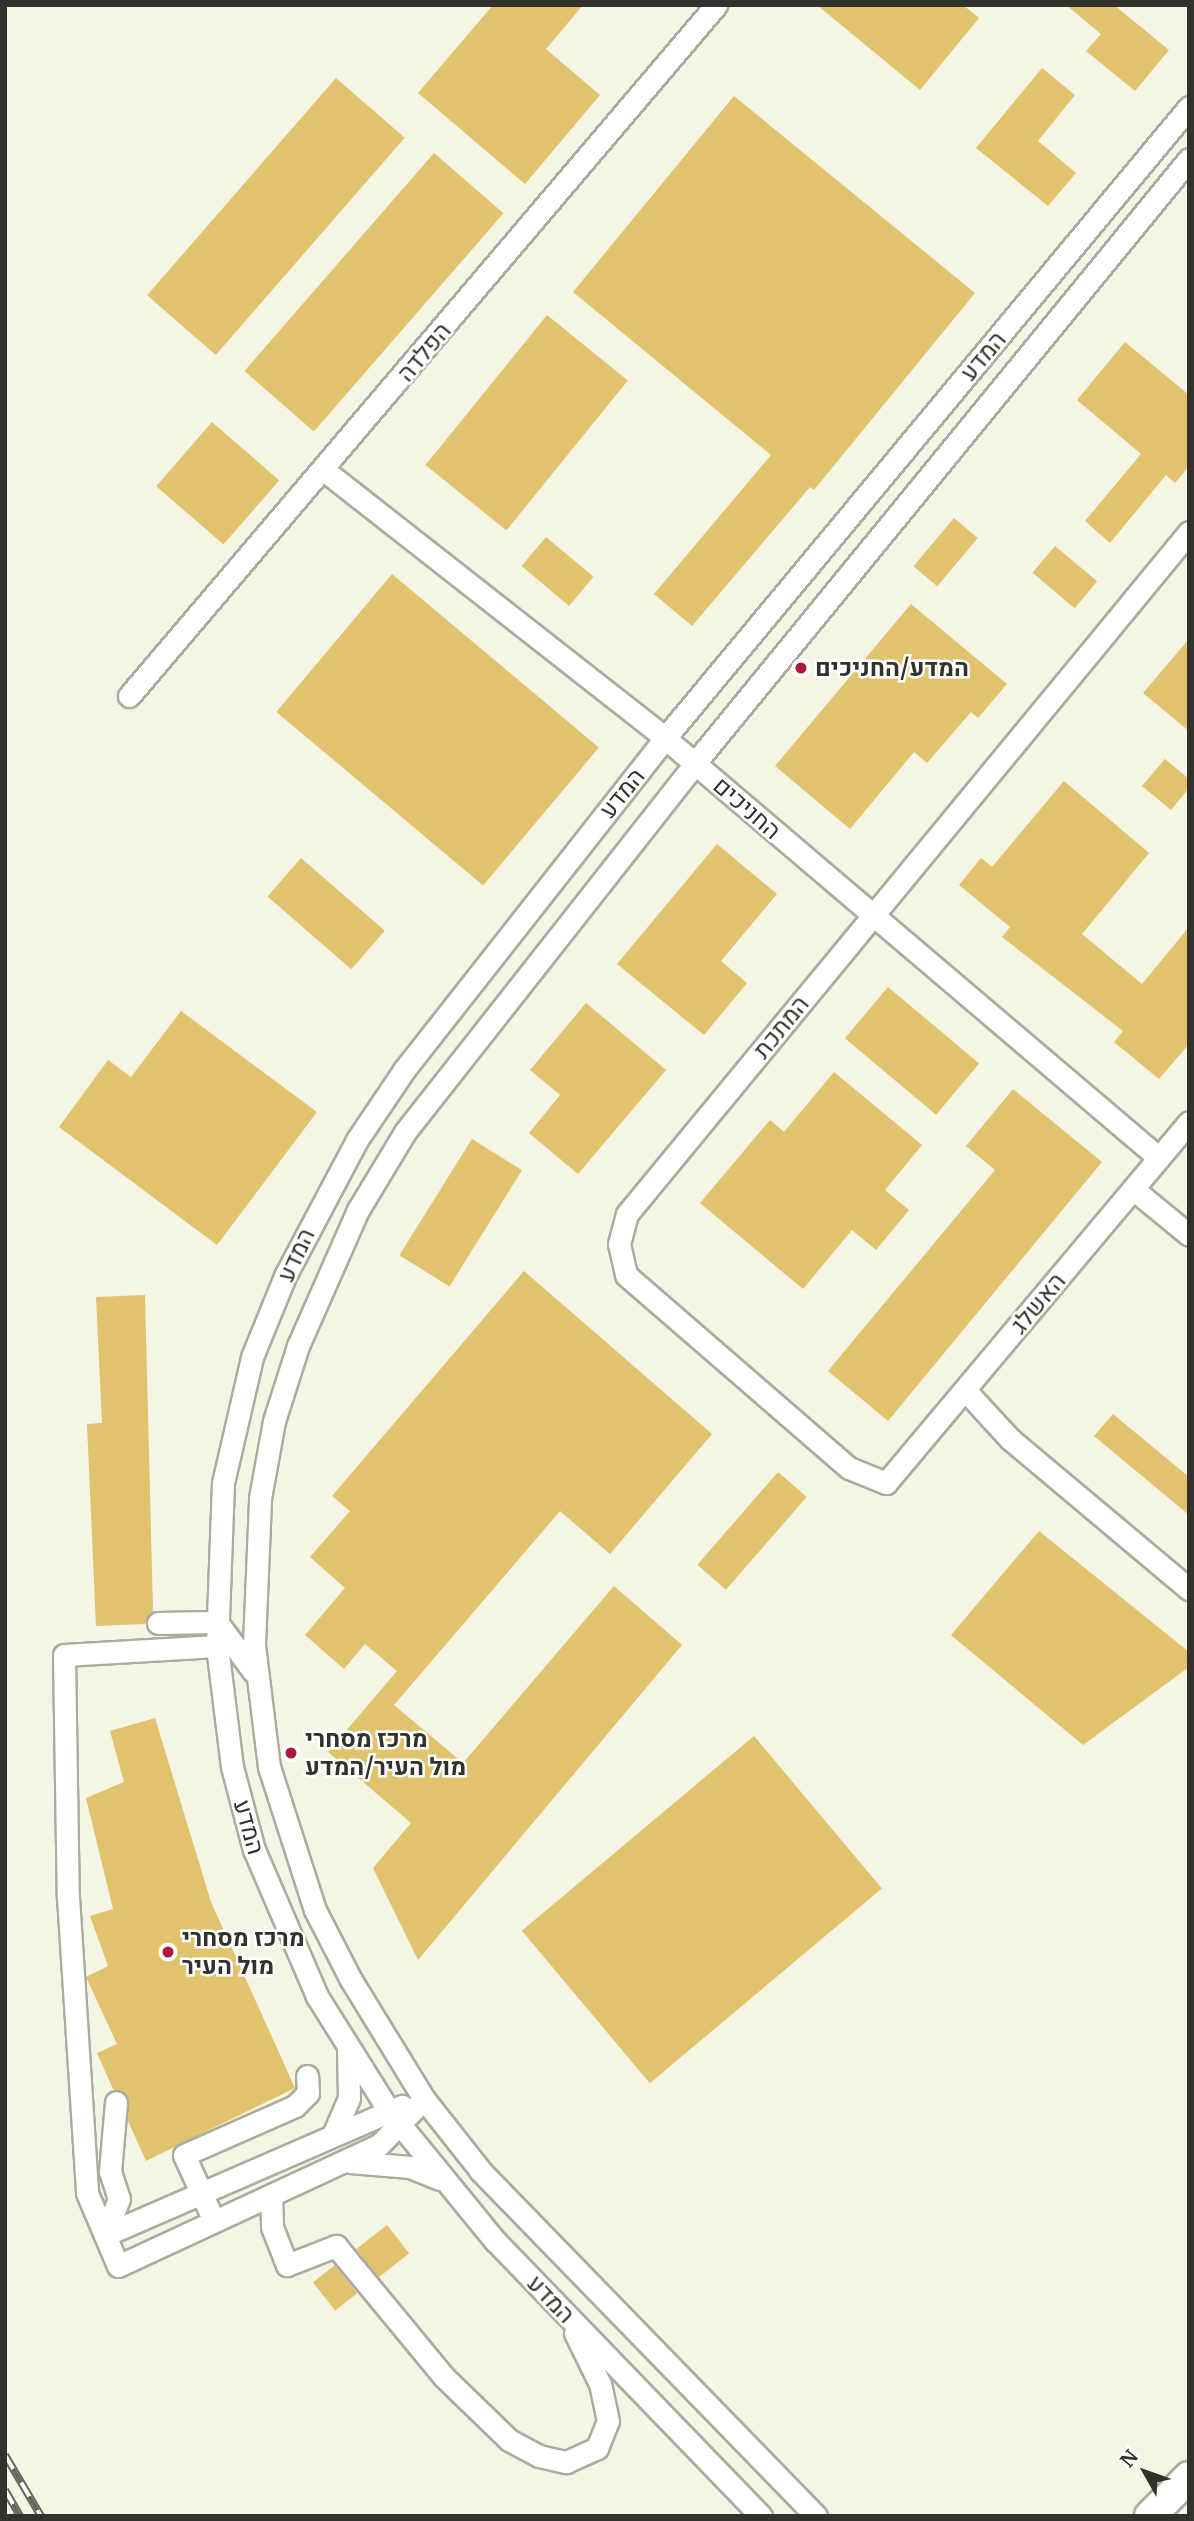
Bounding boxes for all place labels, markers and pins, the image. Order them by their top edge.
place label: המדע/החניכים [815,654,969,682]
marker: המדע/החניכים [793,660,809,676]
place label: מרכז מסחרי מול העיר/המדע [305,1725,466,1781]
marker: מרכז מסחרי מול העיר/המדע [283,1745,299,1761]
place label: מרכז מסחרי מול העיר [182,1924,305,1980]
marker: מרכז מסחרי מול העיר [160,1944,176,1960]

